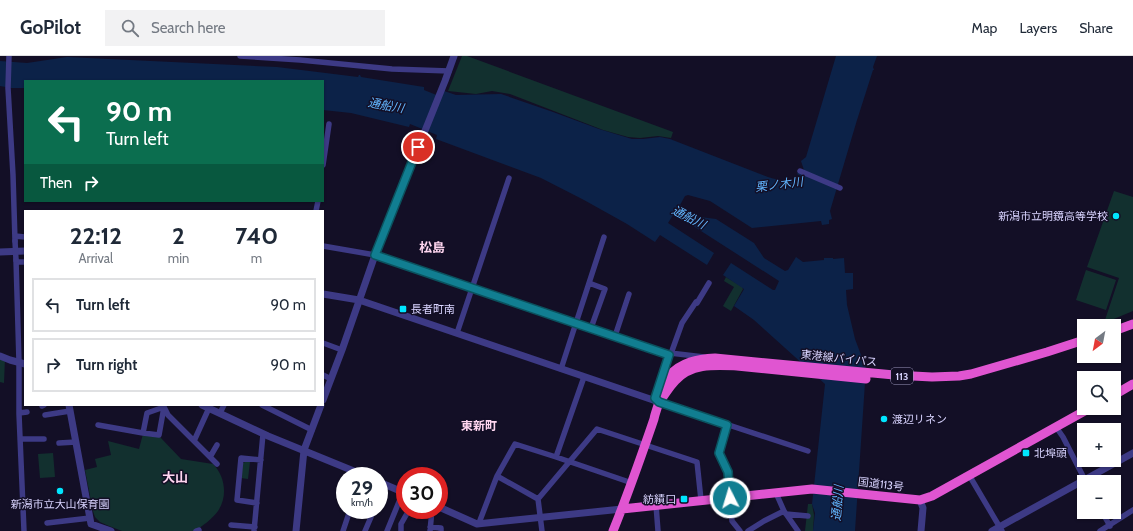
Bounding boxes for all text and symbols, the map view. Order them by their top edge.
search box [105,10,385,46]
text: GoPilot [20,16,81,39]
icon: search [119,17,141,39]
text: Search here [151,19,225,37]
text: Map [972,19,997,37]
text: Layers [1019,19,1057,37]
text: Share [1079,19,1113,37]
text: 90 m [106,94,172,128]
water label: 通船川 [367,94,407,116]
icon: left [40,96,92,148]
text: Turn left [106,128,169,150]
pin [401,130,435,164]
icon: arrive [407,136,429,158]
icon: right [80,172,102,194]
water label: 栗ノ木川 [754,173,806,194]
text: Then [40,174,72,192]
water label: 通船川 [670,202,710,233]
place label: 新潟市立明鏡高等学校 [998,209,1108,223]
marker: 新潟市立明鏡高等学校 [1111,211,1121,221]
text: 22:12 [70,221,122,250]
text: 2 [172,221,185,250]
text: 740 [235,221,278,250]
district label: 松島 [419,239,445,255]
text: Arrival [79,250,113,266]
text: min [168,250,189,266]
text: m [251,250,262,266]
icon: left [42,294,64,316]
text: Turn left [76,296,130,314]
text: 90 m [270,296,306,314]
place label: 長者町南 [411,302,455,316]
marker: 長者町南 [398,304,408,314]
north arrow [1077,319,1121,363]
map controls [1077,319,1121,519]
street label: 東港線バイパス [800,347,878,369]
icon: right [42,354,64,376]
text: Turn right [76,356,137,374]
text: 90 m [270,356,306,374]
road number: 113 [891,368,913,384]
button: search [1077,371,1121,415]
place label: 渡辺リネン [892,412,947,426]
marker: 渡辺リネン [879,414,889,424]
district label: 東新町 [461,418,497,433]
button: + [1077,423,1121,467]
place label: 北埠頭 [1034,446,1067,460]
marker: 北埠頭 [1021,448,1031,458]
speed limit sign: 30 [396,467,448,519]
district label: 大山 [162,469,188,485]
street label: 国道113号 [857,474,905,494]
button: − [1077,475,1121,519]
text: 29 [351,476,373,500]
position arrow [709,477,751,519]
water label: 通船川 [828,482,846,522]
marker: 新潟市立大山保育園 [55,486,65,496]
place label: 紡績口 [643,492,676,506]
marker: 紡績口 [679,494,689,504]
text: km/h [351,496,373,509]
place label: 新潟市立大山保育園 [11,497,110,511]

